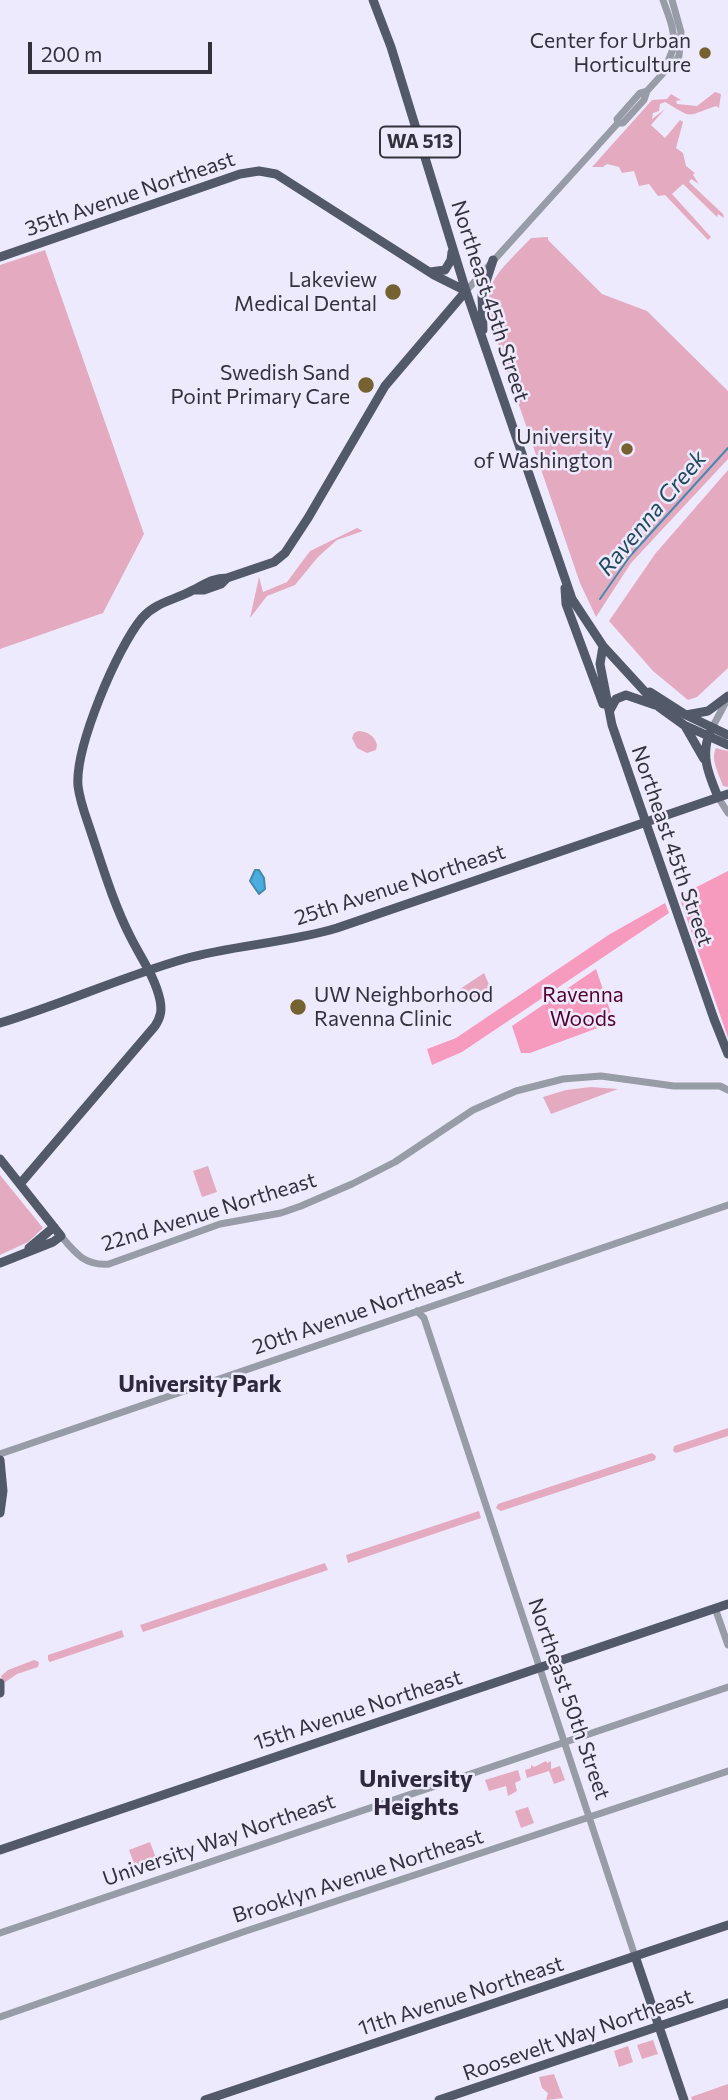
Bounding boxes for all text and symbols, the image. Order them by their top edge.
scale bar [32,28,215,72]
place label: Center for Urban Horticulture [530,28,691,78]
text: 200 m [41,41,102,66]
marker: Center for Urban Horticulture [697,45,713,61]
road number: WA 513 [380,126,460,158]
street label: 35th Avenue Northeast [22,146,238,242]
street label: Northeast 45th Street [446,197,534,405]
place label: Lakeview Medical Dental [234,267,377,317]
marker: Lakeview Medical Dental [383,282,403,302]
place label: Swedish Sand Point Primary Care [171,360,350,410]
marker: Swedish Sand Point Primary Care [356,375,376,395]
place label: University of Washington [474,424,613,474]
marker: University of Washington [619,441,635,457]
water label: Ravenna Creek [592,445,712,581]
street label: Northeast 45th Street [626,742,718,950]
street label: 25th Avenue Northeast [291,839,509,931]
place label: UW Neighborhood Ravenna Clinic [314,982,493,1032]
park label: Ravenna Woods [542,982,624,1032]
marker: UW Neighborhood Ravenna Clinic [288,997,308,1017]
street label: 22nd Avenue Northeast [99,1167,319,1257]
street label: 20th Avenue Northeast [249,1264,467,1360]
district label: University Park [118,1370,282,1398]
street label: Northeast 50th Street [523,1595,615,1803]
street label: 15th Avenue Northeast [251,1664,465,1756]
district label: University Heights [359,1765,473,1821]
street label: University Way Northeast [99,1788,339,1892]
street label: Brooklyn Avenue Northeast [230,1824,486,1928]
street label: 11th Avenue Northeast [355,1951,567,2041]
street label: Roosevelt Way Northeast [460,1984,696,2086]

